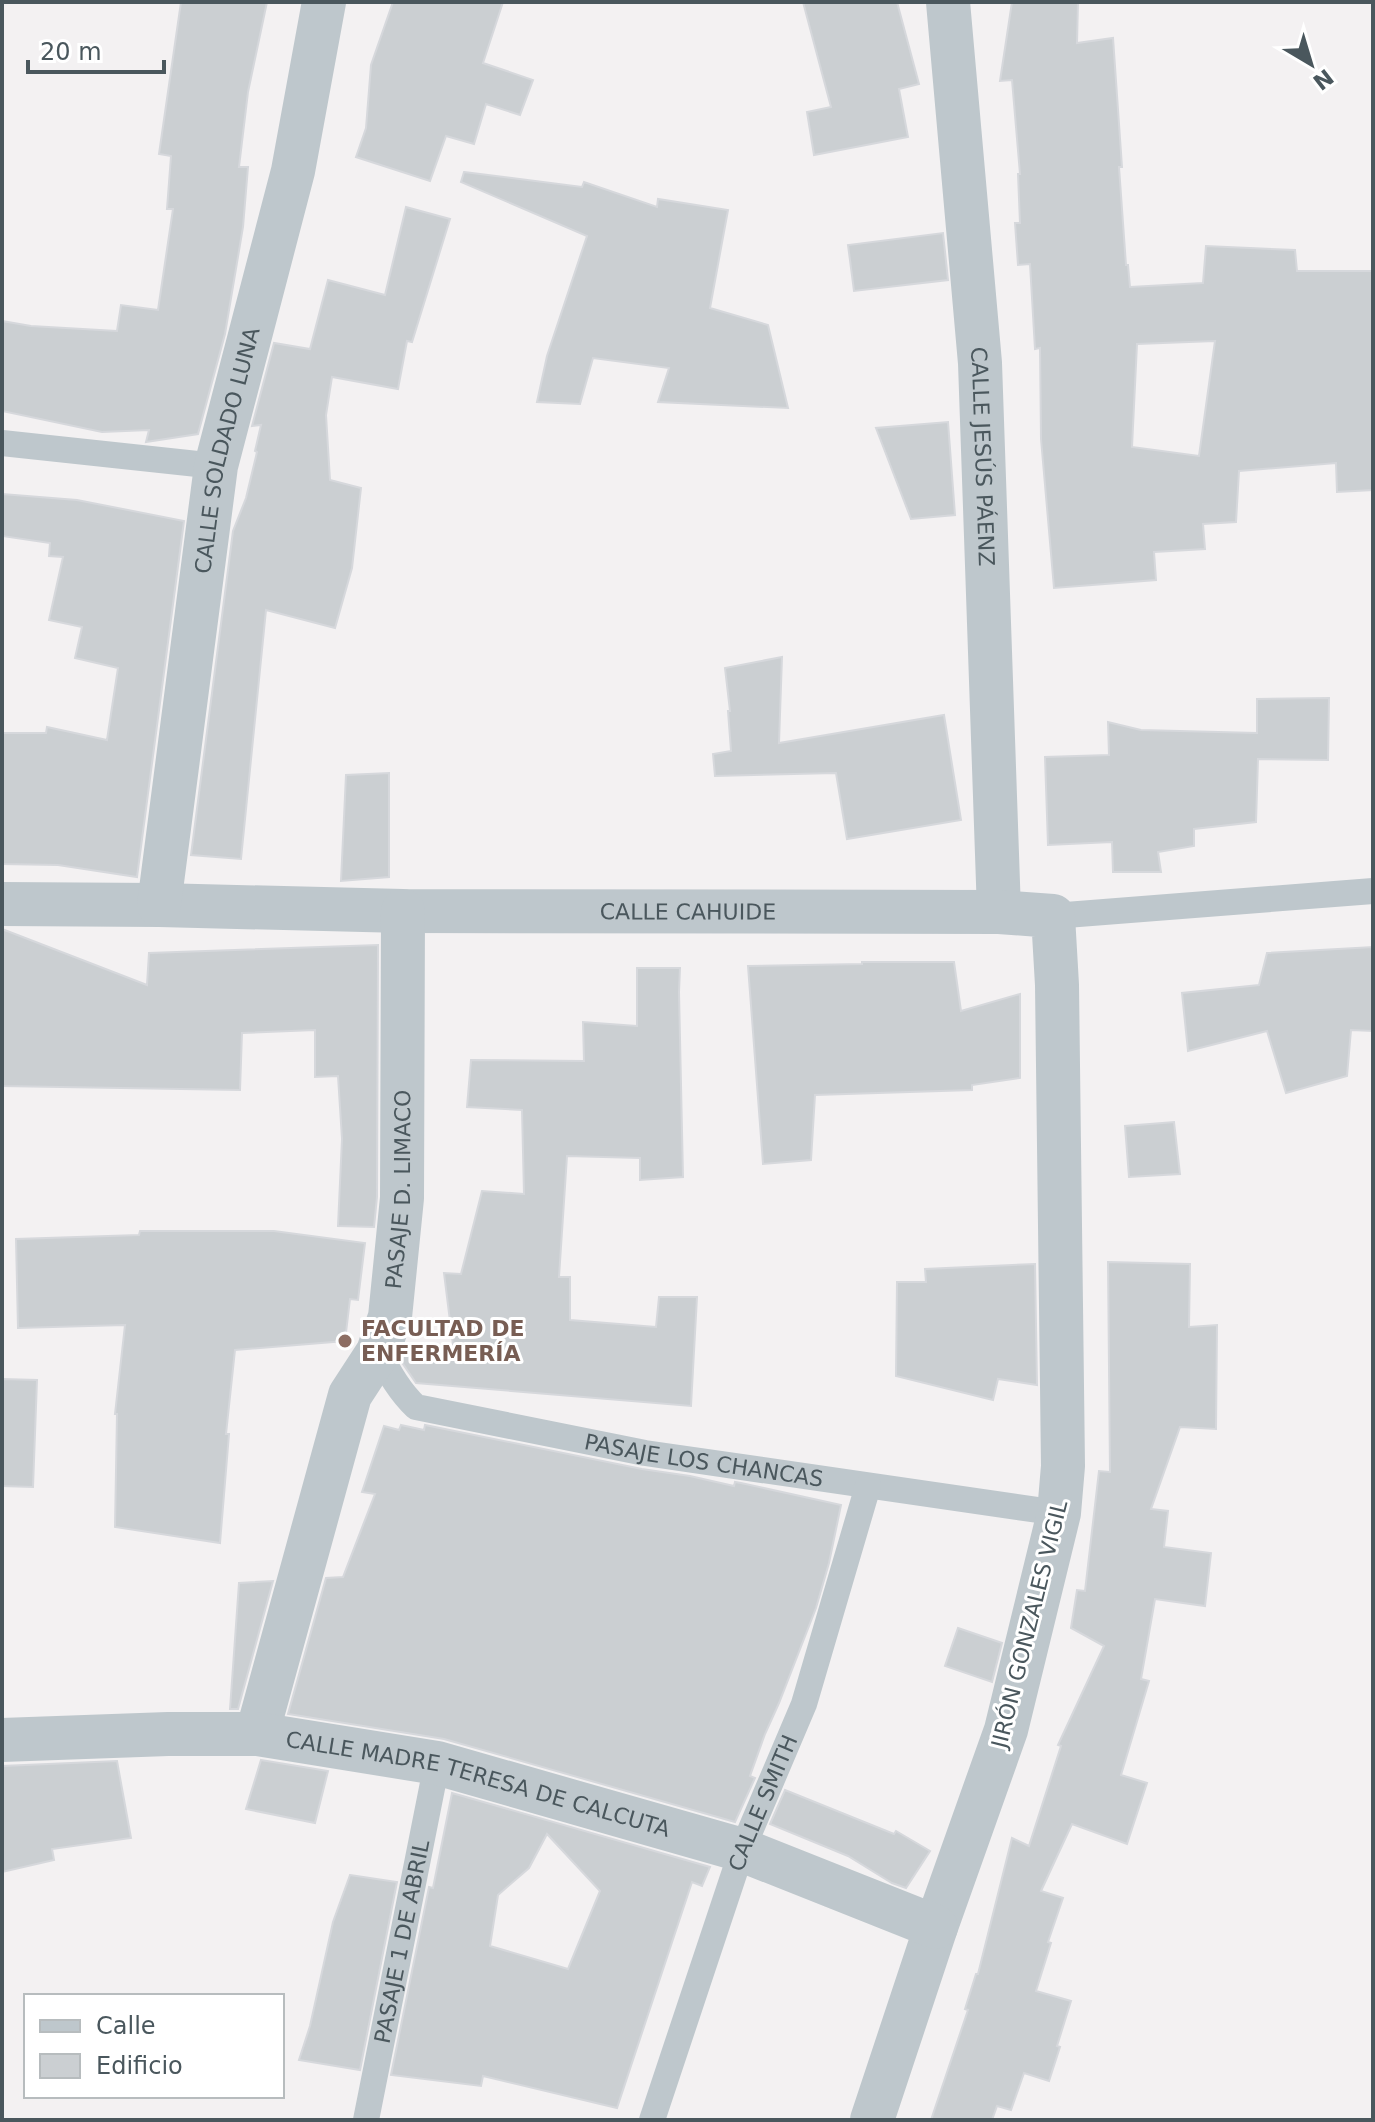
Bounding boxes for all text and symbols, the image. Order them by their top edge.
scale bar [28,24,164,74]
north arrow [1271,24,1351,104]
text: 20 m [40,38,102,66]
text: N [1308,64,1338,95]
street label: CALLE SOLDADO LUNA [190,325,265,575]
street label: CALLE JESÚS PÁENZ [966,346,999,567]
street label: CALLE CAHUIDE [600,899,776,925]
street label: PASAJE D. LIMACO [381,1089,415,1290]
place label: FACULTAD DE ENFERMERÍA [361,1316,524,1366]
marker: FACULTAD DE ENFERMERÍA [336,1332,354,1350]
street label: PASAJE LOS CHANCAS [582,1429,825,1492]
street label: JIRÓN GONZALES VIGIL [986,1497,1073,1753]
street label: CALLE MADRE TERESA DE CALCUTA [284,1727,673,1842]
street label: CALLE SMITH [724,1731,802,1874]
street label: PASAJE 1 DE ABRIL [370,1837,435,2045]
legend [24,1994,284,2098]
text: Calle [96,2012,156,2040]
text: Edificio [96,2052,183,2080]

